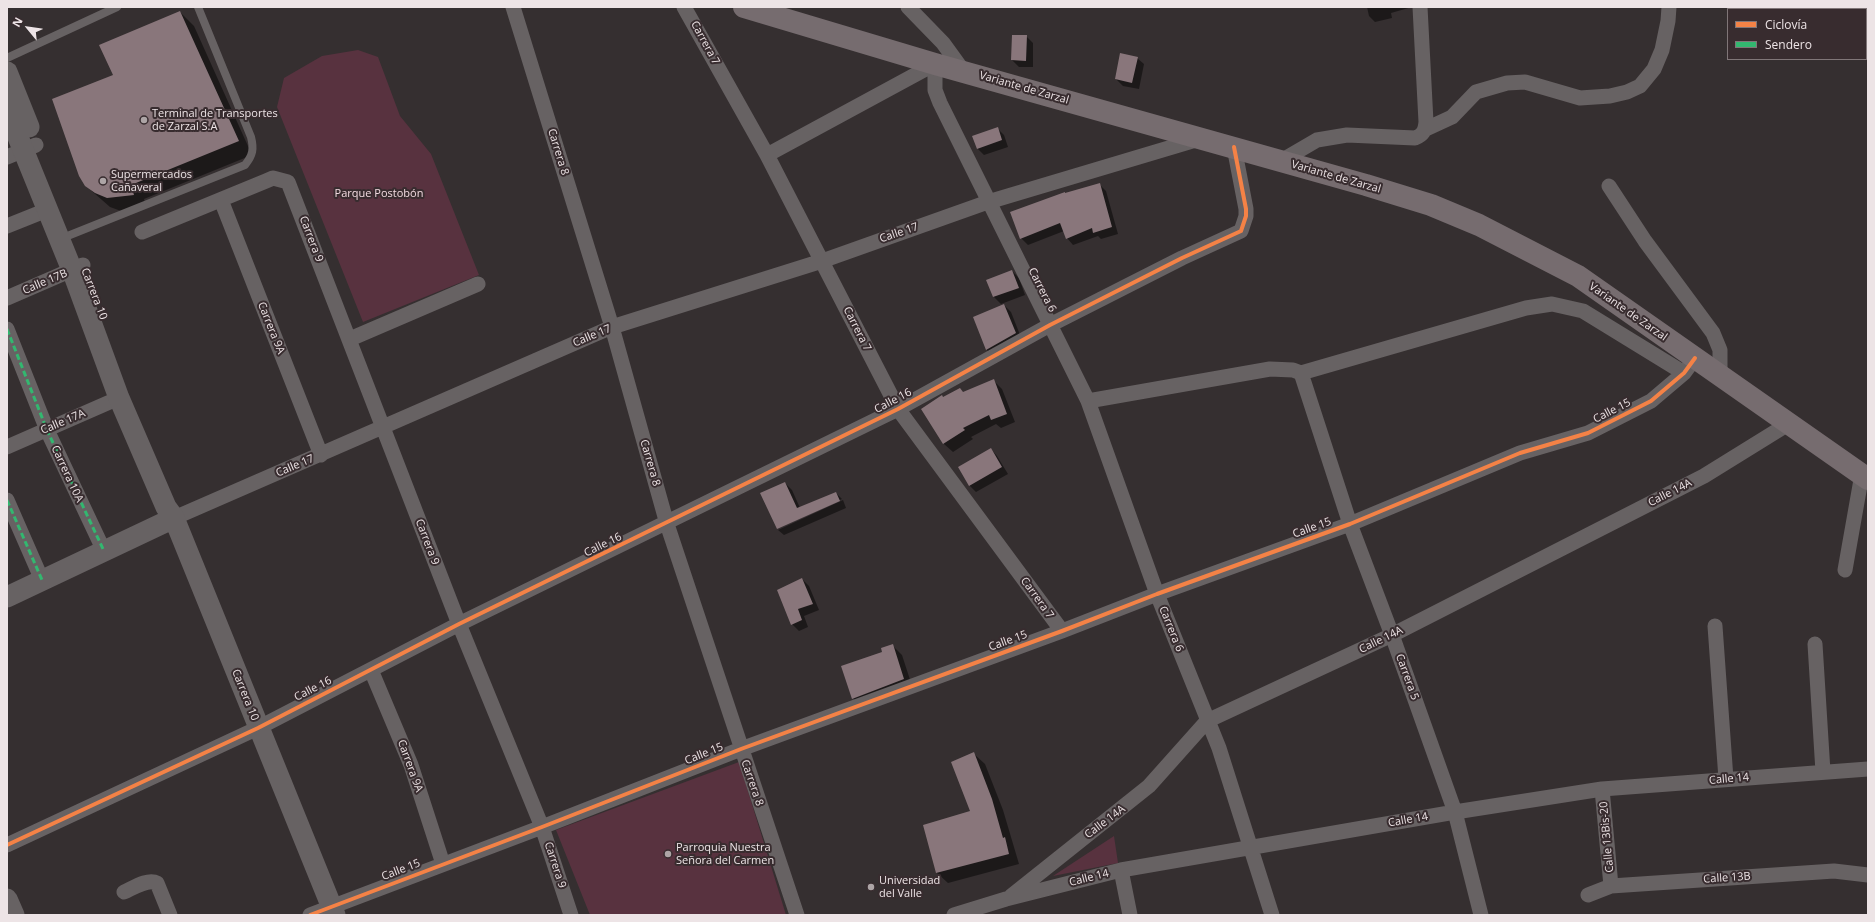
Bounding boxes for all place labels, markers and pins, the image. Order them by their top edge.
place label: Terminal de Transportes de Zarzal S.A [152,107,278,133]
marker: Terminal de Transportes de Zarzal S.A [139,115,149,125]
place label: Supermercados Cañaveral [111,168,192,194]
marker: Supermercados Cañaveral [98,176,108,186]
place label: Parroquia Nuestra Señora del Carmen [676,841,774,867]
marker: Parroquia Nuestra Señora del Carmen [663,849,673,859]
place label: Universidad del Valle [879,874,940,900]
marker: Universidad del Valle [866,882,876,892]

